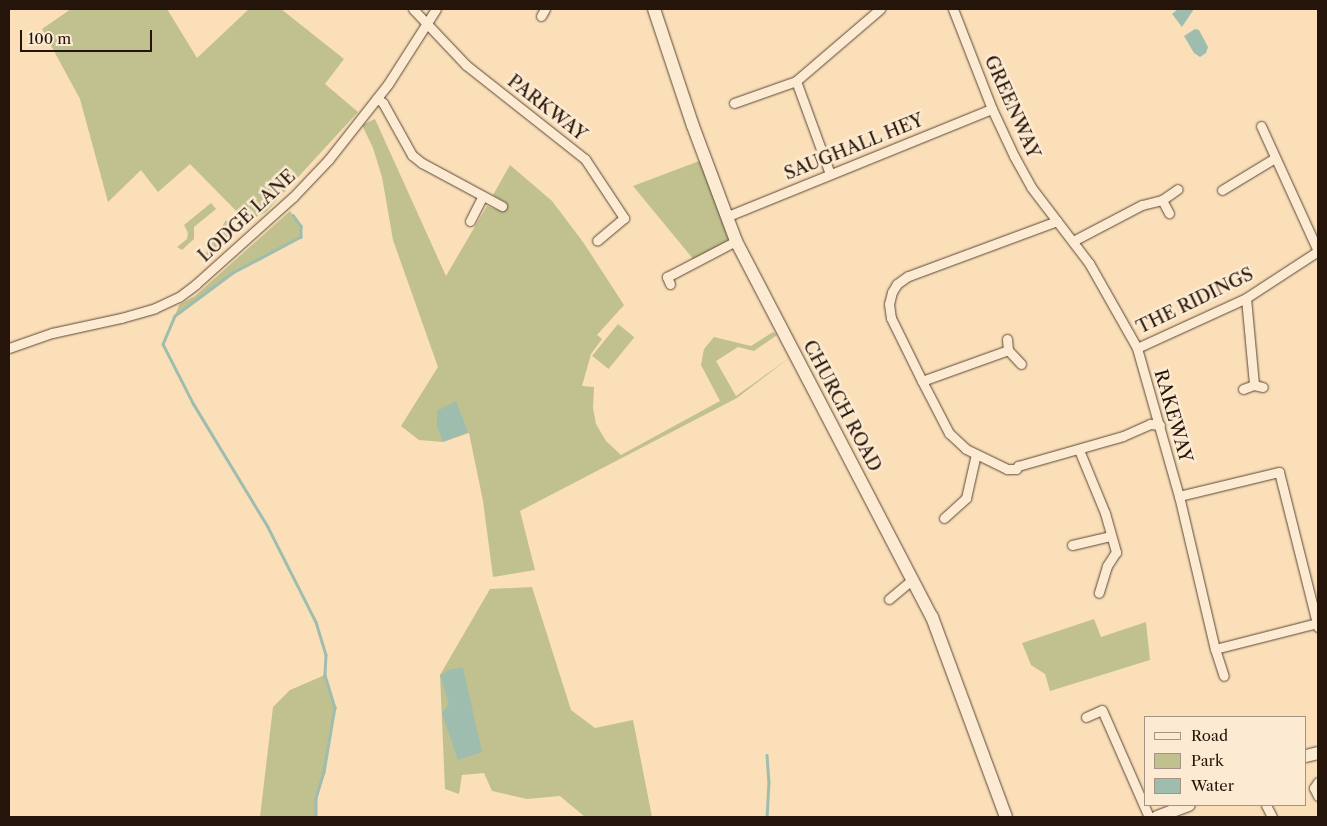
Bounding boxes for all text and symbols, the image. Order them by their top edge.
scale bar [22,20,155,52]
text: 100 m [28,29,71,48]
street label: GREENWAY [980,52,1044,162]
street label: PARKWAY [503,70,591,146]
street label: SAUGHALL HEY [781,109,927,185]
street label: LODGE LANE [194,165,300,267]
street label: THE RIDINGS [1133,263,1257,339]
street label: CHURCH ROAD [798,337,886,475]
street label: RAKEWAY [1149,367,1197,465]
legend [1144,716,1307,806]
text: Road [1191,726,1228,745]
text: Park [1191,751,1224,770]
text: Water [1191,776,1234,795]

